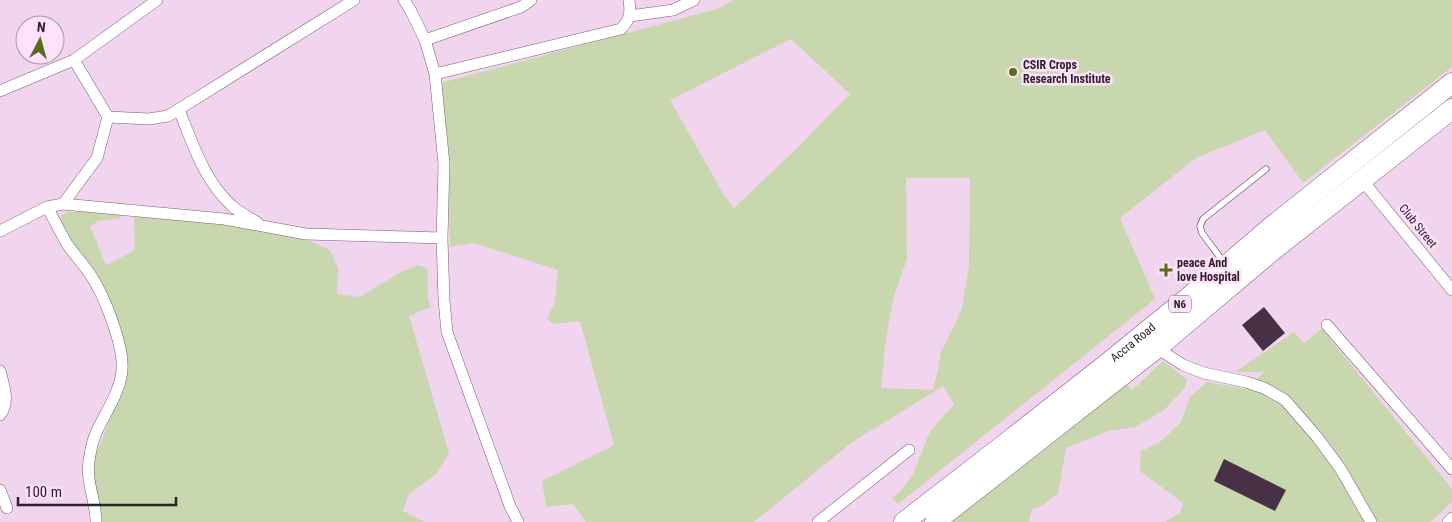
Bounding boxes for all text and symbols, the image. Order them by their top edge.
north arrow [15,15,65,65]
text: N [36,19,46,35]
place label: CSIR Crops Research Institute [1023,58,1111,86]
marker: CSIR Crops Research Institute [1007,66,1019,78]
street label: Club Street [1396,201,1440,251]
place label: peace And love Hospital [1177,256,1240,284]
marker: peace And love Hospital [1159,263,1173,277]
road number: N6 [1169,296,1191,312]
street label: Accra Road [1108,320,1158,365]
scale bar [18,474,175,506]
text: 100 m [25,483,62,501]

